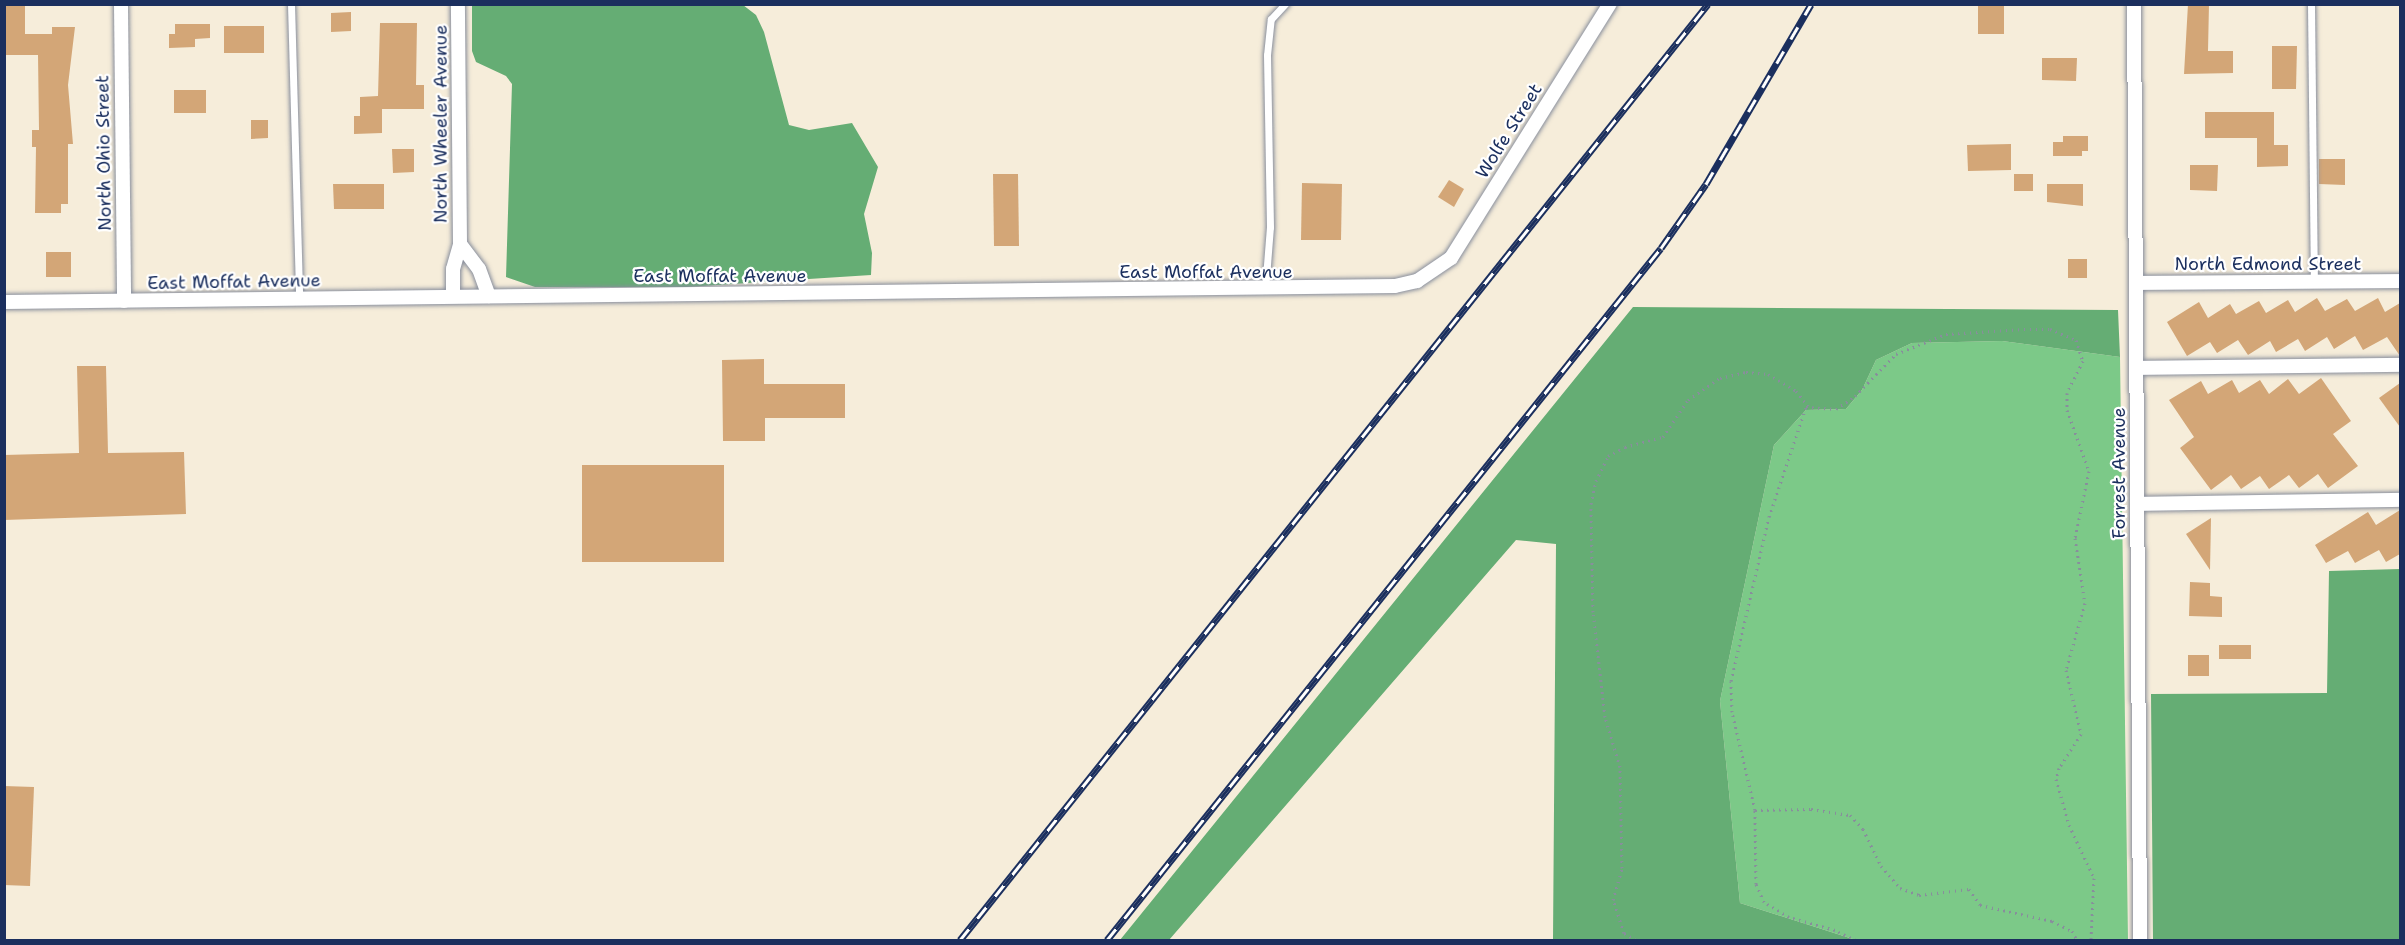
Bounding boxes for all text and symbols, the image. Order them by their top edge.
street label: North Wheeler Avenue [430,25,452,223]
street label: North Ohio Street [92,75,116,231]
street label: Wolfe Street [1471,80,1547,182]
street label: North Edmond Street [2175,253,2361,275]
street label: East Moffat Avenue [1119,261,1293,283]
street label: East Moffat Avenue [633,265,807,287]
street label: East Moffat Avenue [147,270,321,294]
street label: Forrest Avenue [2108,407,2130,539]

